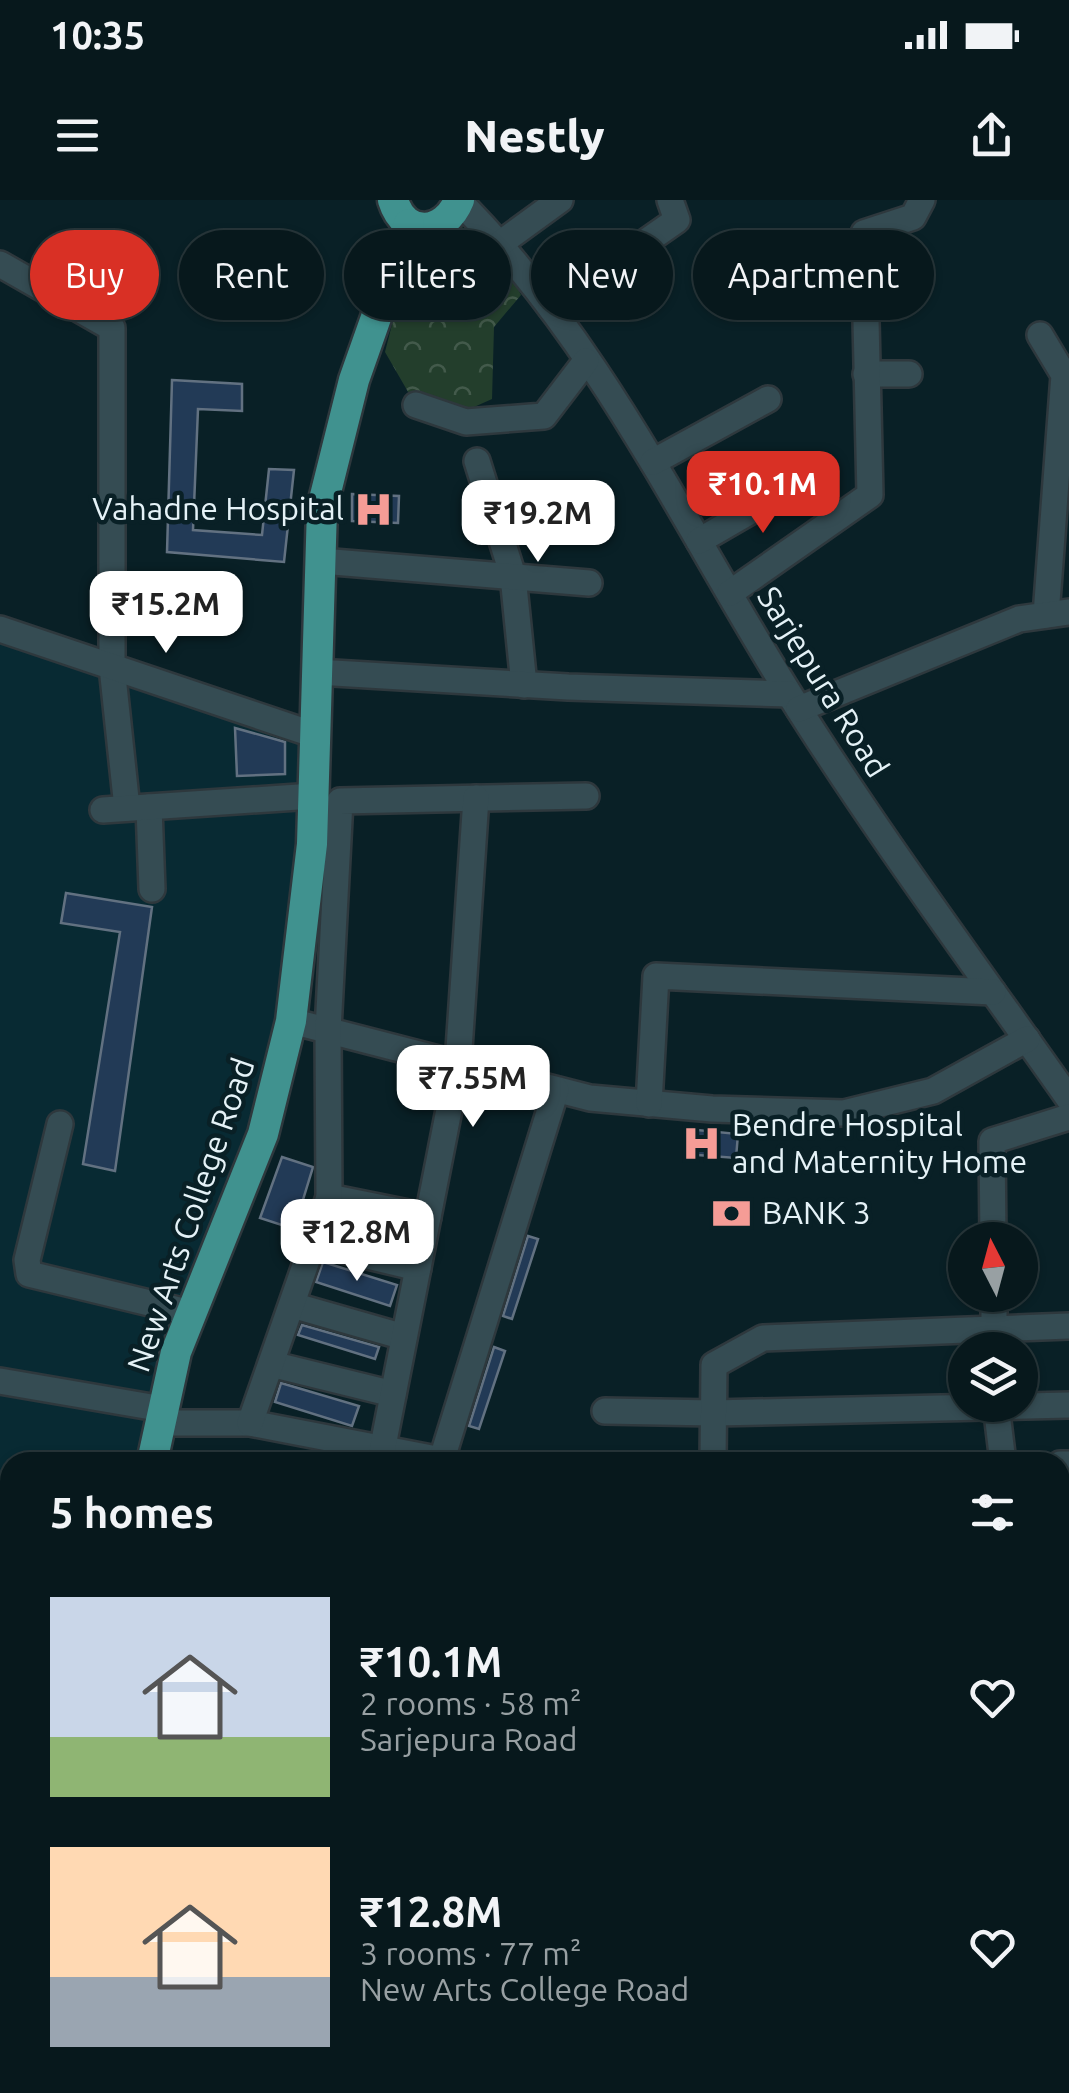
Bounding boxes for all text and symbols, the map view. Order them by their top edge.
text: 10:35 [50,14,145,56]
icon: menu [50,108,105,163]
icon: share [964,108,1019,163]
text: Nestly [464,110,605,161]
chip: Buy [30,230,159,320]
chip: Rent [179,230,324,320]
chip: Filters [344,230,511,320]
chip: New [531,230,673,320]
chip: Apartment [693,230,934,320]
pin: ₹10.1M [682,451,844,536]
text: ₹10.1M [709,465,817,501]
pin: ₹19.2M [457,480,619,565]
hospital icon: Vahadne Hospital [353,488,395,530]
place label: Vahadne Hospital [92,490,344,526]
text: ₹19.2M [484,494,592,530]
pin: ₹15.2M [85,571,247,656]
street label: Sarjepura Road [751,580,897,783]
text: ₹15.2M [112,585,220,621]
pin: ₹7.55M [392,1045,554,1130]
street label: New Arts College Road [119,1053,261,1376]
text: ₹7.55M [419,1059,527,1095]
place label: Bendre Hospital and Maternity Home [732,1106,1027,1179]
hospital icon: Bendre Hospital and Maternity Home [681,1122,723,1164]
bank icon: BANK 3 [711,1192,753,1234]
place label: BANK 3 [762,1194,871,1230]
pin: ₹12.8M [276,1199,438,1284]
text: ₹12.8M [303,1213,411,1249]
north arrow [948,1222,1038,1312]
map controls [948,1222,1038,1422]
button: layers [948,1332,1038,1422]
icon: filters [965,1485,1020,1540]
text: 5 homes [50,1489,214,1536]
icon: home [130,1637,250,1757]
text: ₹10.1M [360,1638,502,1685]
icon: heart [965,1670,1020,1725]
text: 2 rooms · 58 m² [360,1685,581,1721]
text: Sarjepura Road [360,1721,577,1757]
icon: home [130,1887,250,2007]
text: ₹12.8M [360,1888,502,1935]
icon: heart [965,1920,1020,1975]
text: 3 rooms · 77 m² [360,1935,581,1971]
text: New Arts College Road [360,1971,689,2007]

